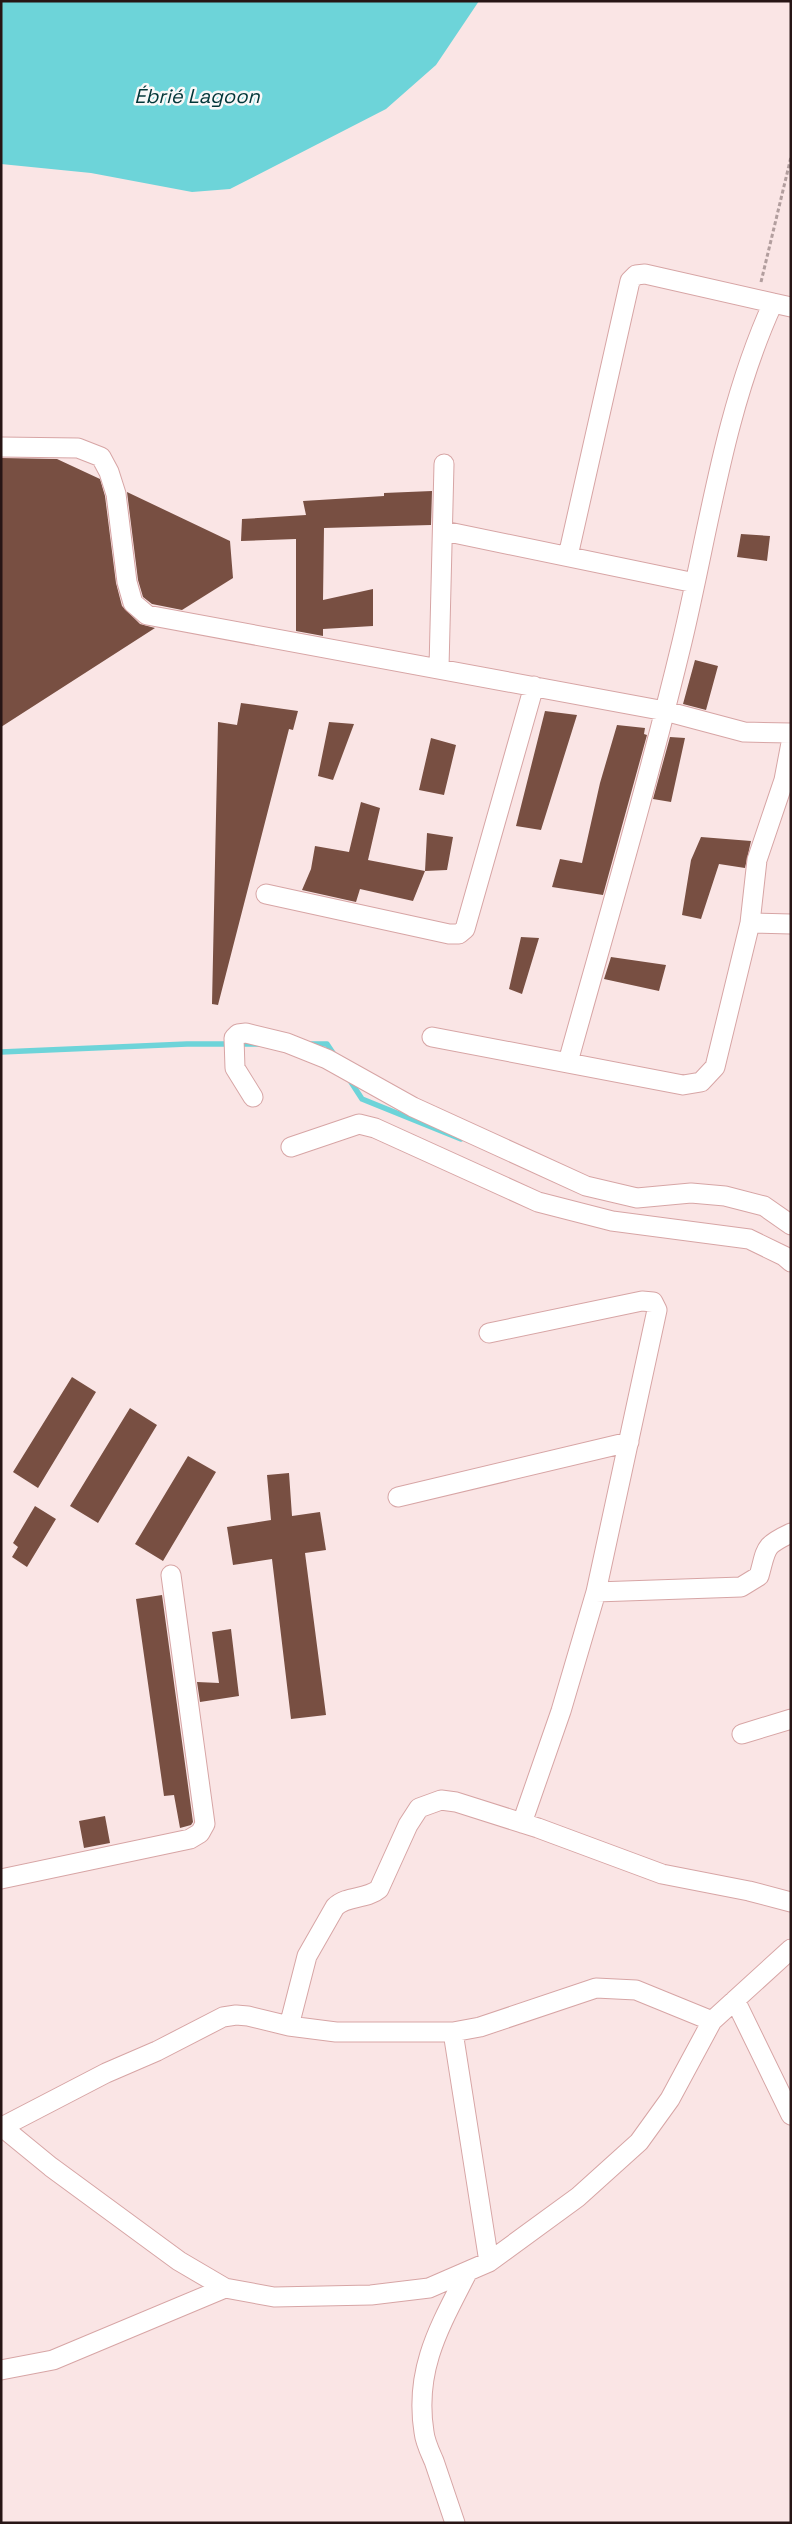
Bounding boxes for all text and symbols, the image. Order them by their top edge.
water label: Ébrié Lagoon [134,83,261,109]

